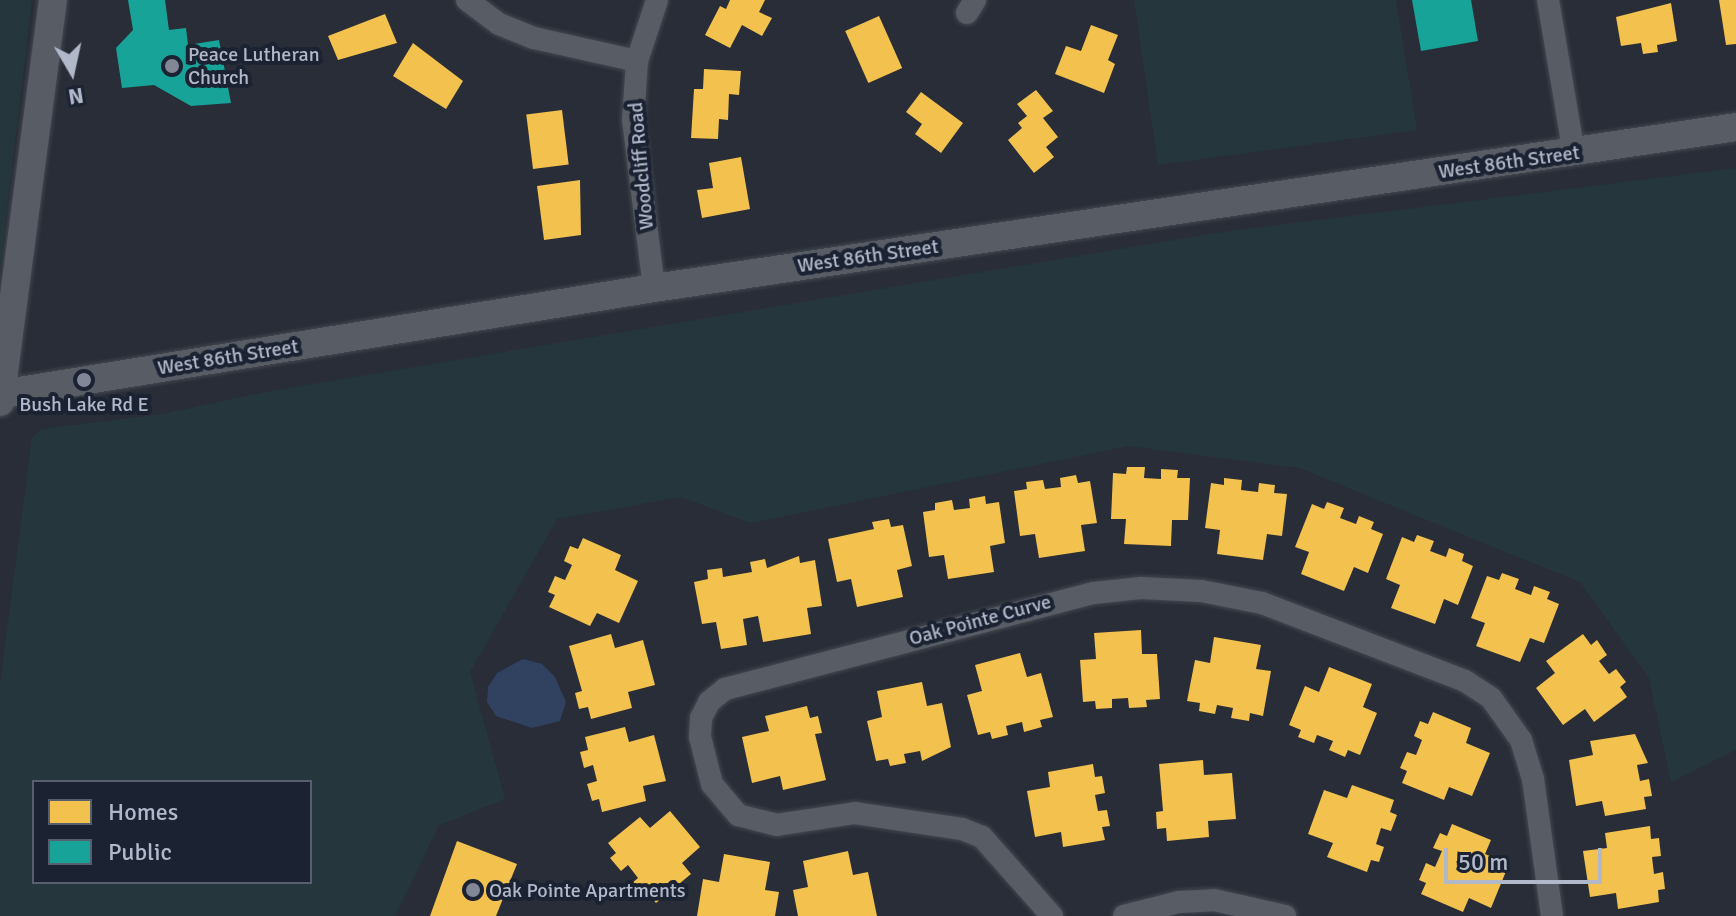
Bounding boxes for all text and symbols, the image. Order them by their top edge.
north arrow [32,32,112,112]
place label: Peace Lutheran Church [188,42,320,89]
marker: Peace Lutheran Church [163,57,181,75]
text: N [66,82,86,111]
street label: Woodcliff Road [623,101,659,231]
street label: West 86th Street [1437,140,1581,184]
street label: West 86th Street [796,234,940,278]
street label: West 86th Street [156,334,300,380]
marker: Bush Lake Rd E [75,371,93,389]
place label: Bush Lake Rd E [19,392,149,416]
street label: Oak Pointe Curve [906,590,1054,650]
legend [32,780,312,884]
text: Homes [108,797,178,827]
scale bar [1448,832,1606,882]
text: Public [108,837,172,867]
text: 50 m [1458,847,1508,877]
place label: Oak Pointe Apartments [489,878,686,902]
marker: Oak Pointe Apartments [464,881,482,899]

